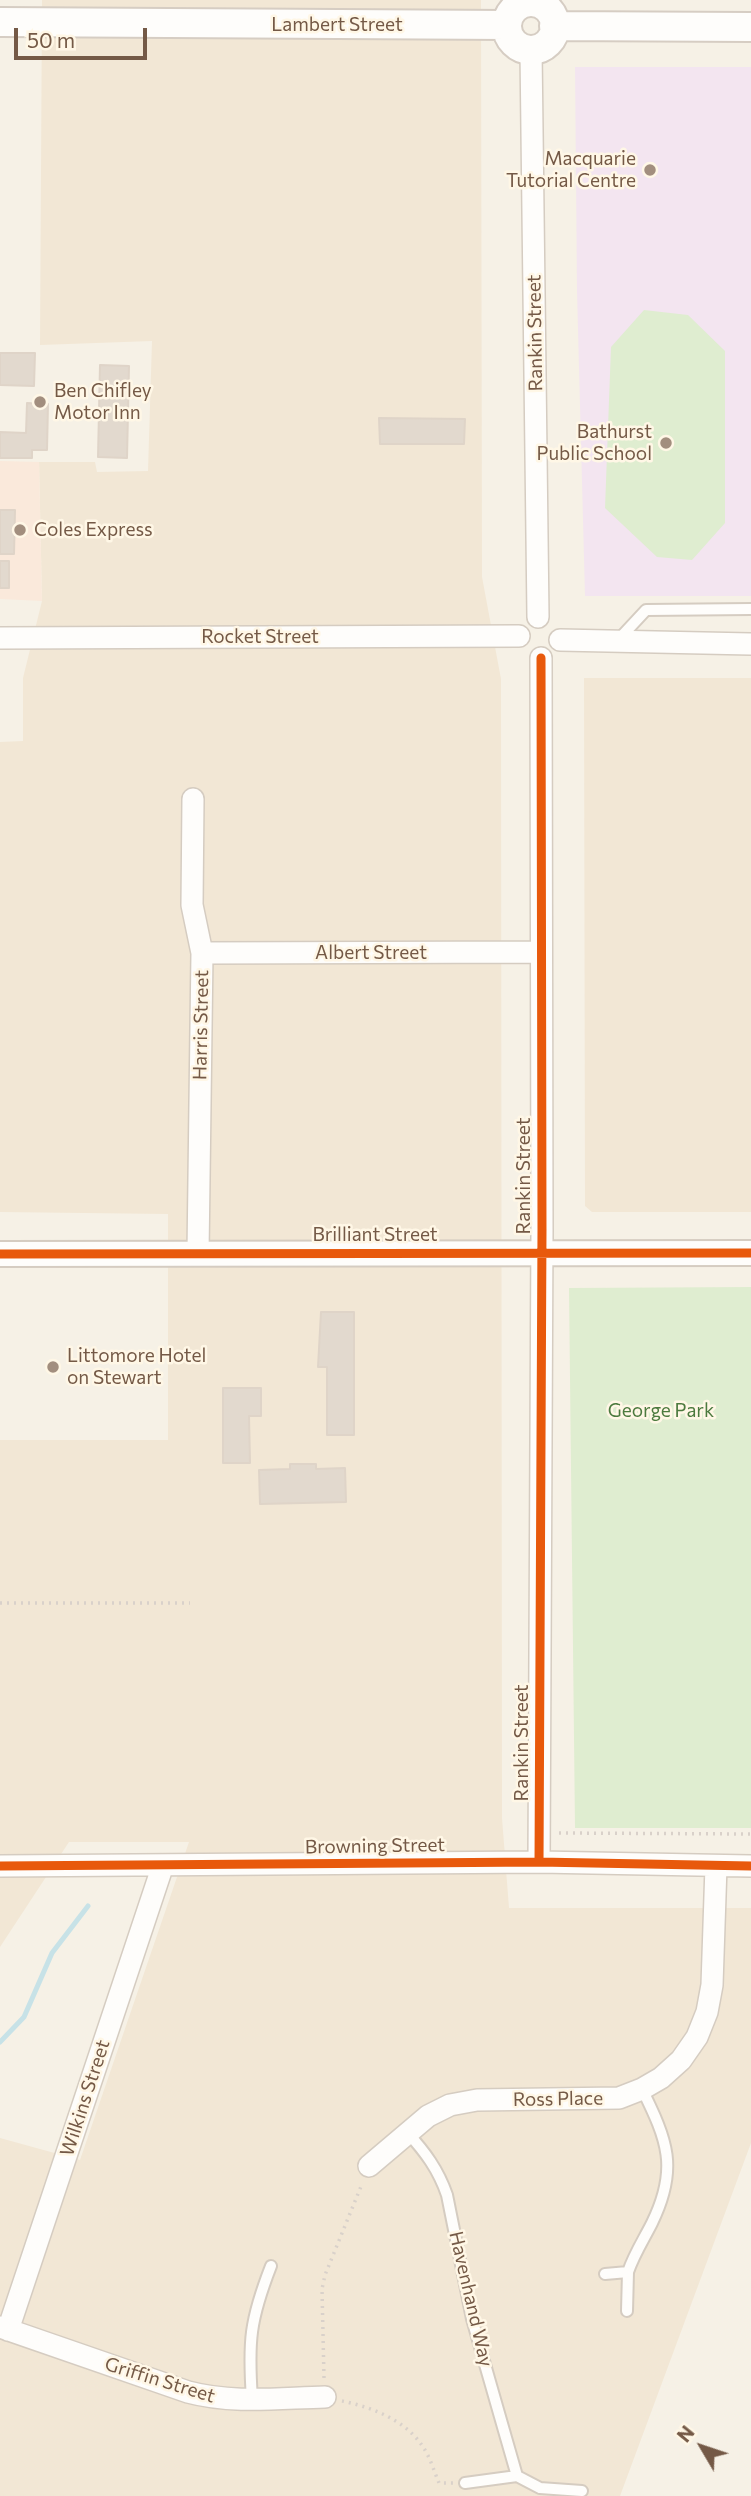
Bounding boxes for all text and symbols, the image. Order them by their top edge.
scale bar [18,14,150,58]
street label: Lambert Street [271,14,403,36]
text: 50 m [27,27,75,52]
place label: Macquarie Tutorial Centre [506,148,636,192]
marker: Macquarie Tutorial Centre [642,162,658,178]
street label: Rankin Street [523,274,547,392]
place label: Ben Chifley Motor Inn [54,380,152,424]
marker: Ben Chifley Motor Inn [32,394,48,410]
place label: Bathurst Public School [537,421,652,465]
marker: Bathurst Public School [658,435,674,451]
place label: Coles Express [34,519,153,541]
marker: Coles Express [12,522,28,538]
street label: Rocket Street [201,626,319,648]
street label: Albert Street [315,942,427,964]
street label: Harris Street [189,970,213,1080]
street label: Rankin Street [513,1118,535,1234]
street label: Brilliant Street [312,1224,438,1246]
place label: Littomore Hotel on Stewart [67,1345,206,1389]
marker: Littomore Hotel on Stewart [45,1359,61,1375]
park label: George Park [608,1400,714,1422]
street label: Rankin Street [511,1685,533,1801]
street label: Browning Street [305,1833,445,1859]
street label: Wilkins Street [55,2037,115,2159]
street label: Ross Place [513,2087,603,2111]
street label: Havenhand Way [444,2229,498,2369]
street label: Griffin Street [102,2352,218,2408]
north arrow [667,2412,737,2482]
text: N [672,2421,699,2446]

